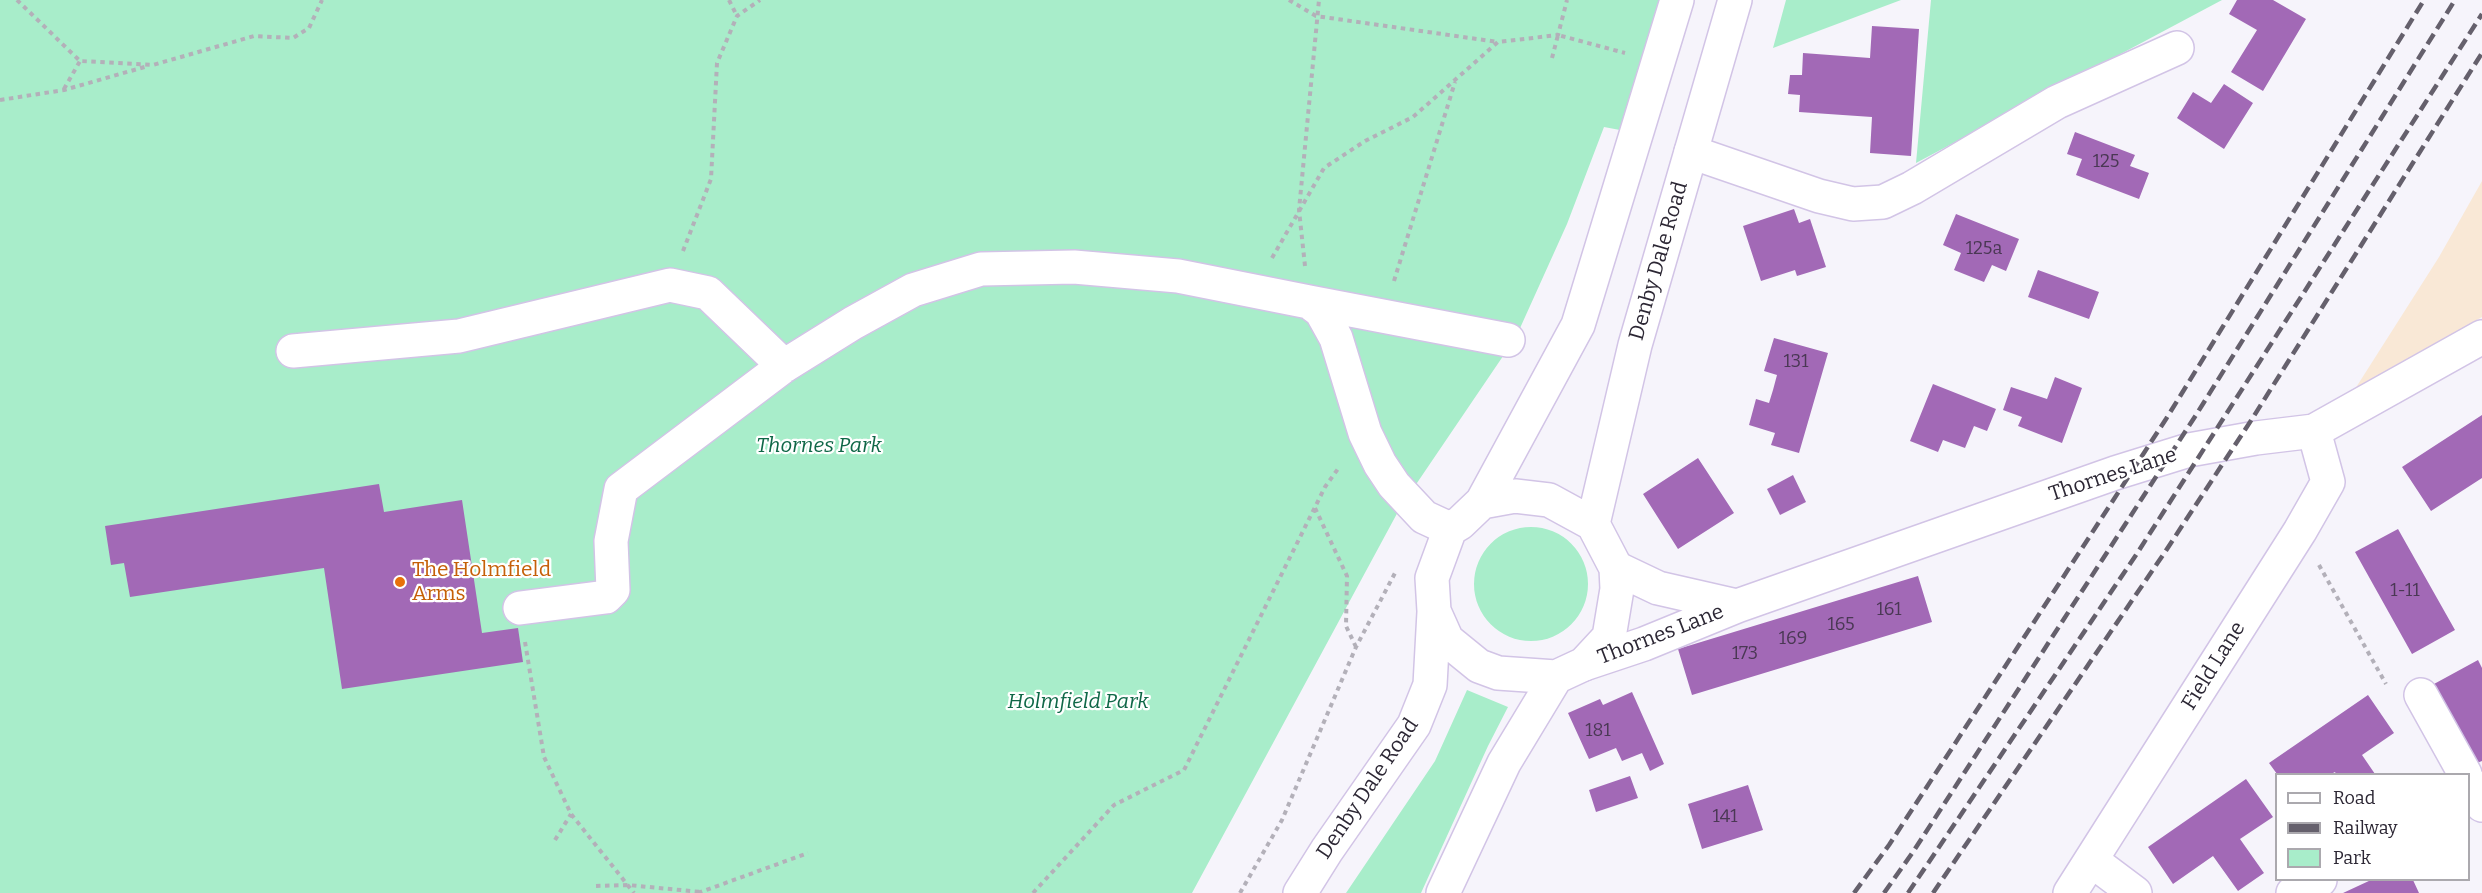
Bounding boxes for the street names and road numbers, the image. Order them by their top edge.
street label: Denby Dale Road [1624,179,1694,343]
street label: Thornes Lane [2046,442,2180,508]
street label: Thornes Lane [1594,599,1728,671]
street label: Field Lane [2177,617,2251,715]
street label: Denby Dale Road [1312,714,1424,864]

